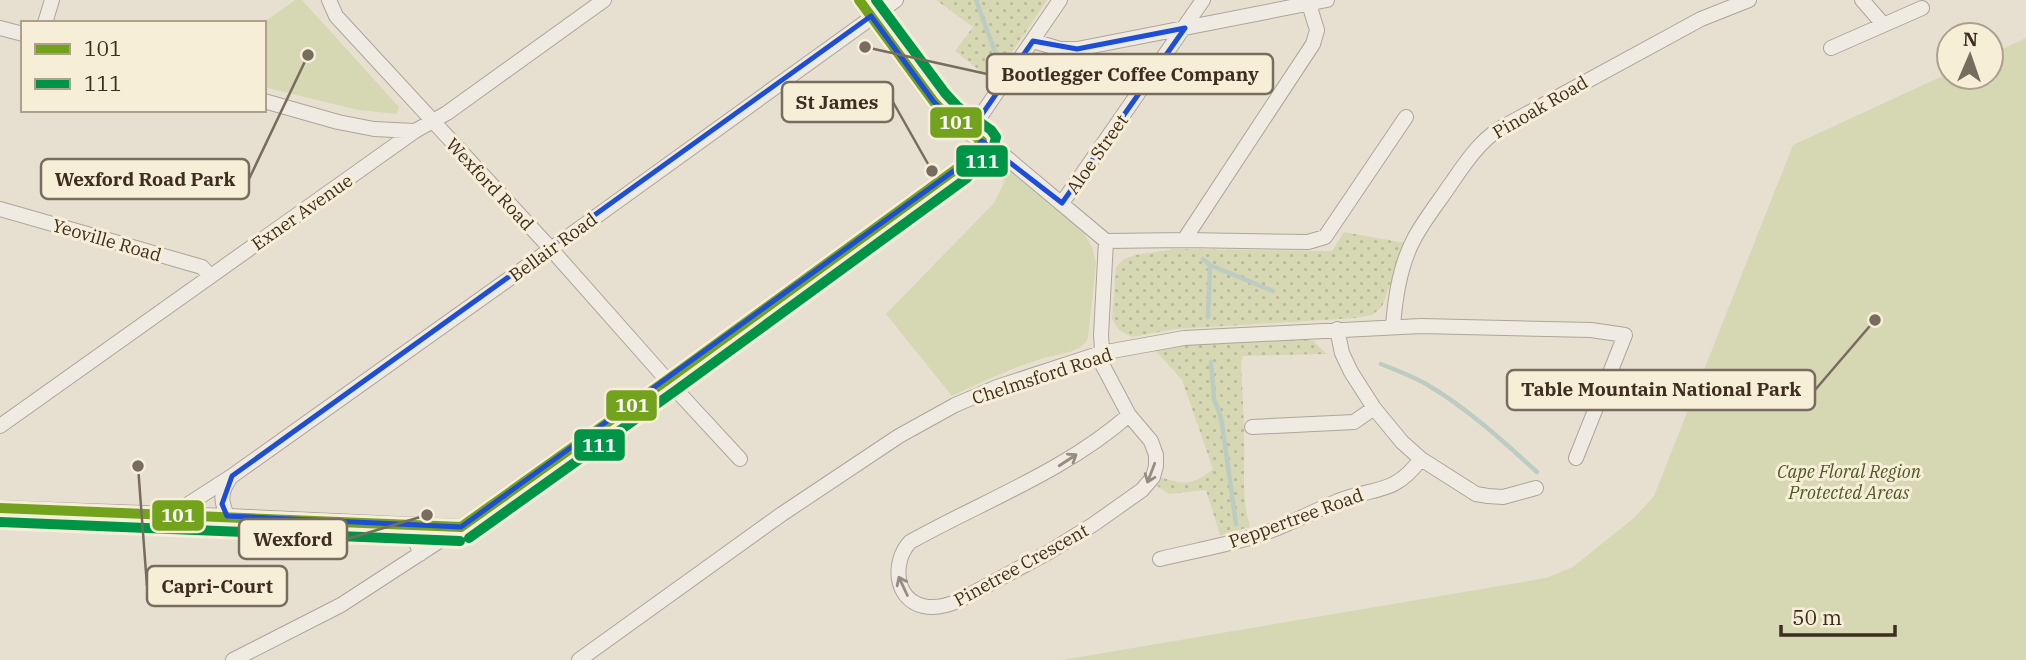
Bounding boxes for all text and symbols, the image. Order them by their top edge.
legend [21,21,266,112]
north arrow [1935,21,2005,91]
text: N [1963,27,1979,51]
text: 101 [84,34,122,62]
callout: Bootlegger Coffee Company [987,54,1273,94]
text: Bootlegger Coffee Company [1001,62,1259,86]
text: 111 [84,69,122,97]
street label: Pinoak Road [1488,70,1592,144]
callout: St James [782,82,893,122]
text: St James [796,90,878,114]
line badge: 101 [929,106,983,139]
text: 101 [939,110,973,134]
street label: Aloe Street [1061,110,1133,198]
street label: Wexford Road [441,133,539,235]
line badge: 111 [955,144,1009,178]
text: 111 [965,149,999,173]
callout: Wexford Road Park [41,159,249,199]
text: Wexford Road Park [55,167,235,191]
street label: Exner Avenue [247,169,357,255]
street label: Bellair Road [505,207,602,287]
street label: Yeoville Road [50,213,164,267]
street label: Chelmsford Road [969,342,1115,410]
callout: Table Mountain National Park [1507,370,1815,410]
text: Table Mountain National Park [1521,377,1801,401]
line badge: 101 [605,389,658,422]
text: 101 [615,393,649,417]
line badge: 111 [573,428,626,462]
text: 111 [582,433,616,457]
one-way arrow [1058,452,1077,467]
park label: Cape Floral Region Protected Areas [1777,460,1922,504]
one-way arrow [1144,462,1157,483]
street label: Peppertree Road [1226,483,1366,553]
line badge: 101 [151,499,205,532]
text: 101 [161,503,195,527]
callout: Wexford [239,519,347,559]
street label: Pinetree Crescent [950,519,1092,611]
text: Wexford [253,527,333,551]
callout: Capri-Court [147,566,287,606]
text: Capri-Court [161,574,273,598]
one-way arrow [896,576,909,597]
scale bar [1781,594,1895,638]
text: 50 m [1792,603,1842,631]

